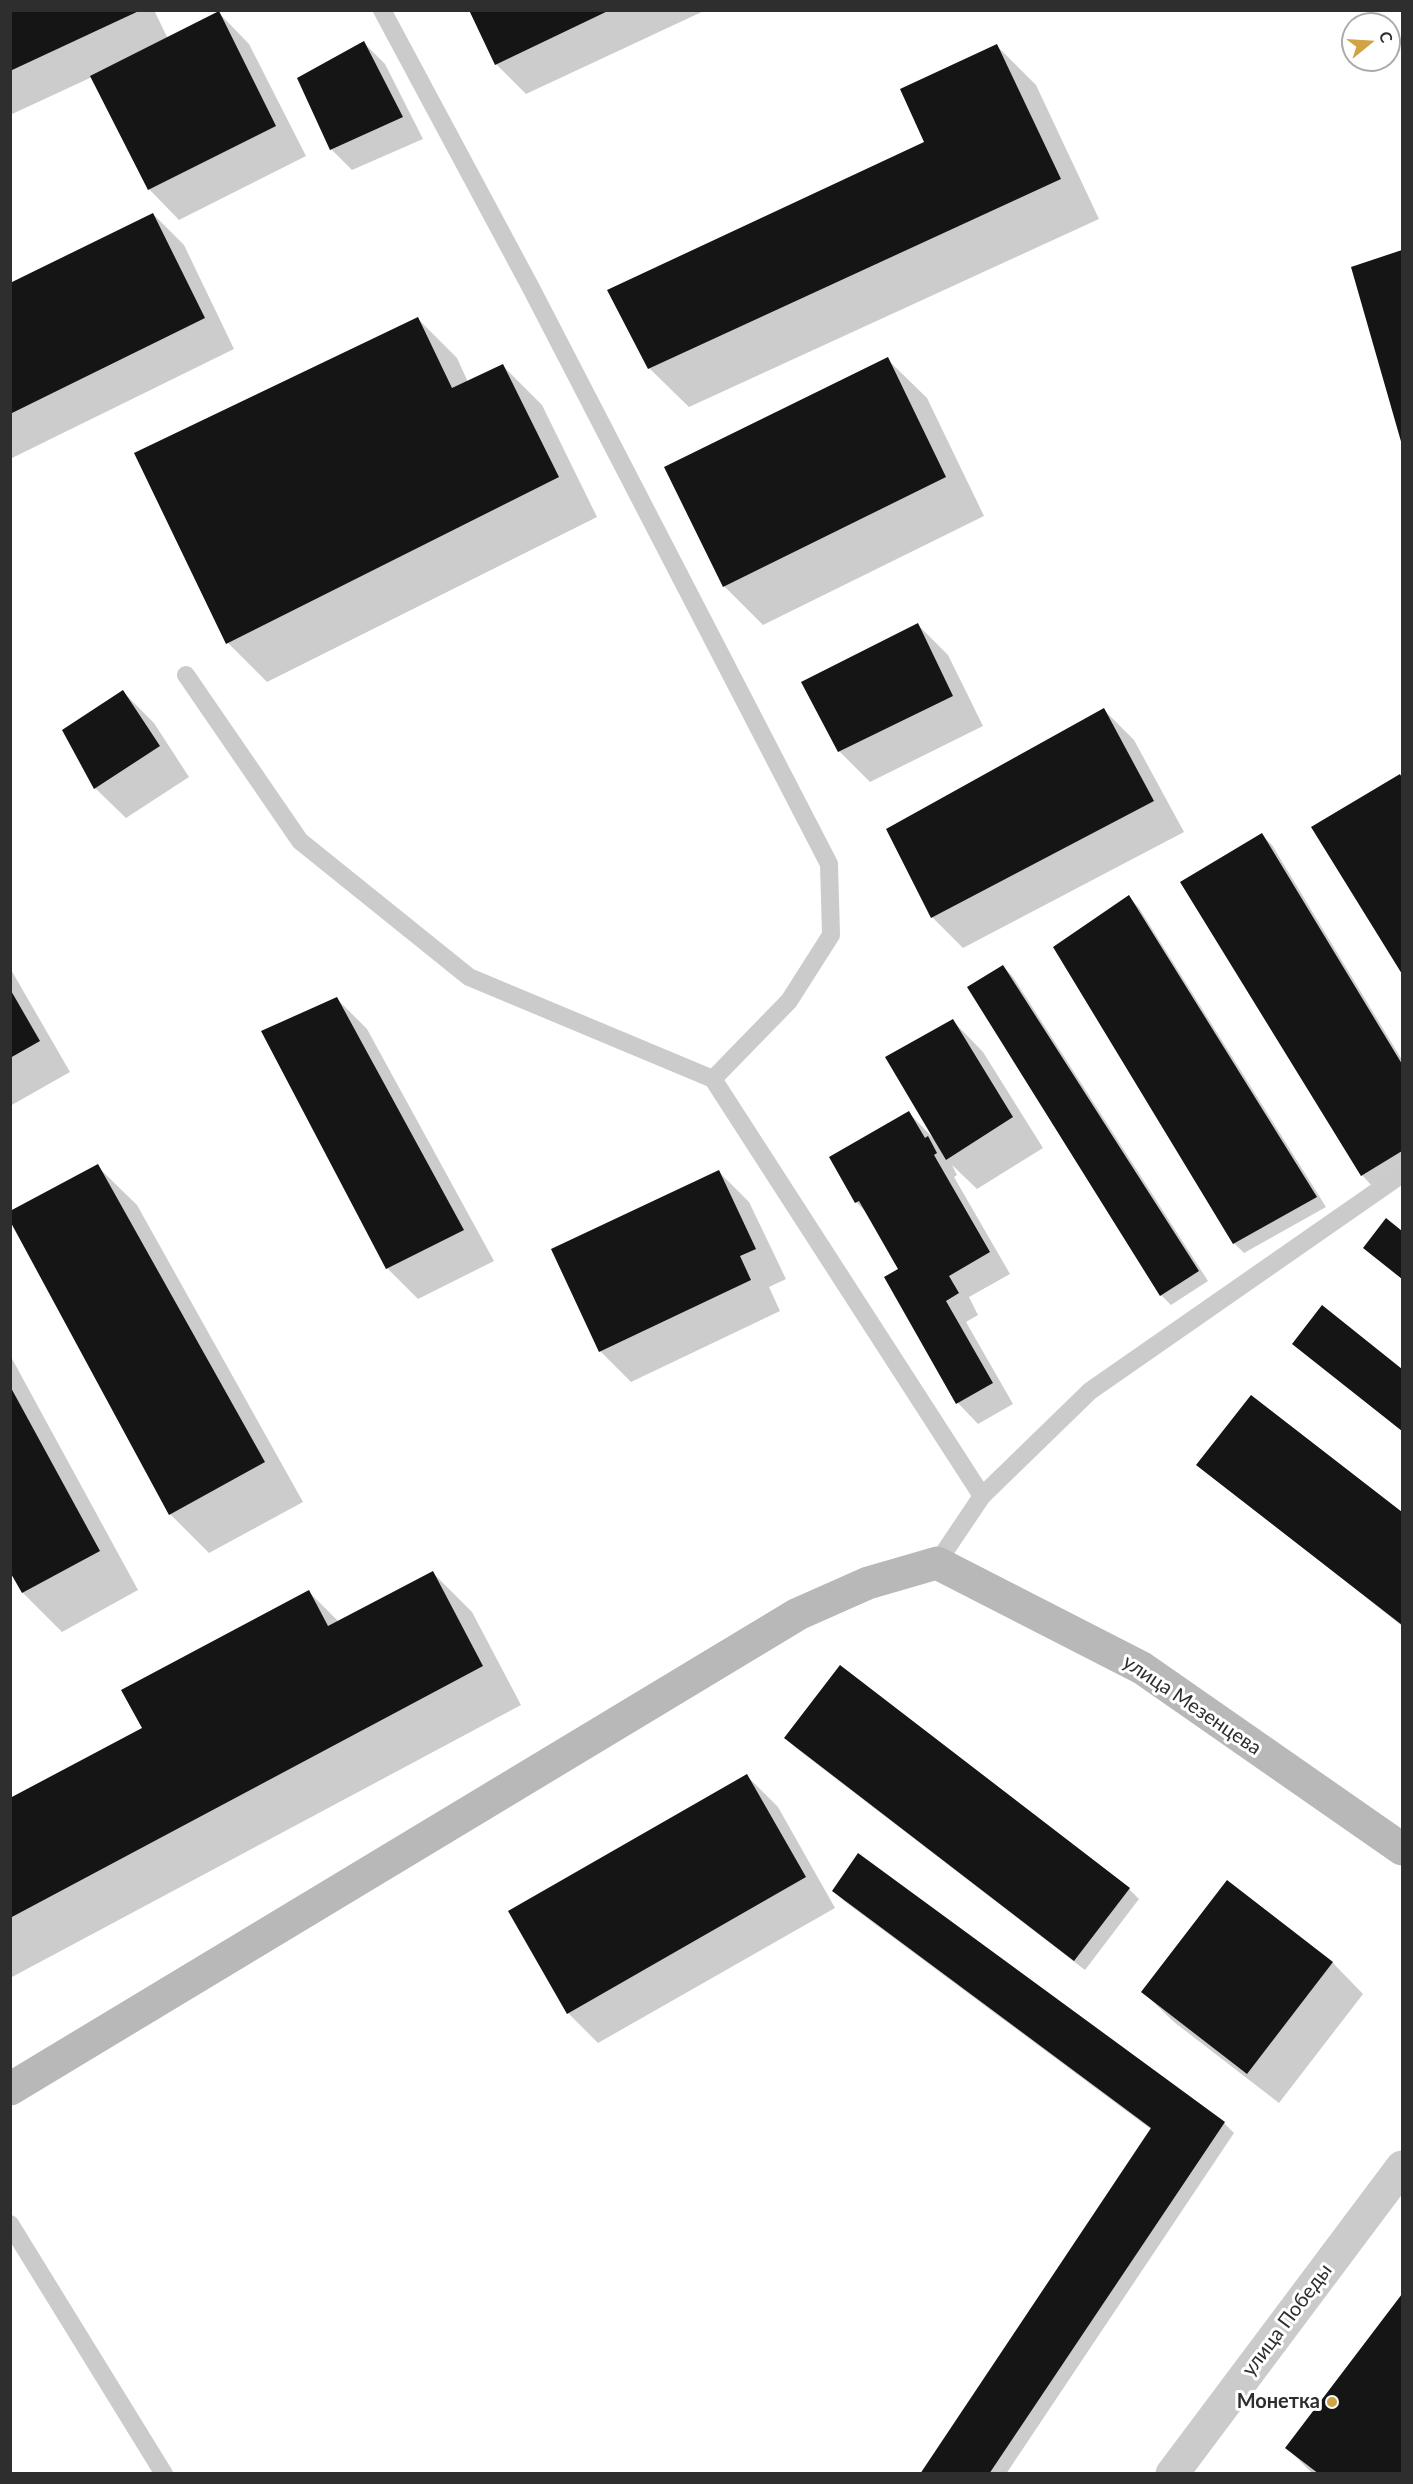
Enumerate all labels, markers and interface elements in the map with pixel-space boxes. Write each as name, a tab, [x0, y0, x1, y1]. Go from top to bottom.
north arrow	[1341, 12, 1401, 72]
text: С	[1376, 29, 1397, 45]
street label: улица Мезенцева	[1118, 1650, 1266, 1760]
street label: улица Победы	[1237, 2259, 1337, 2381]
place label: Монетка	[1237, 2390, 1320, 2414]
marker: Монетка	[1325, 2395, 1339, 2409]

